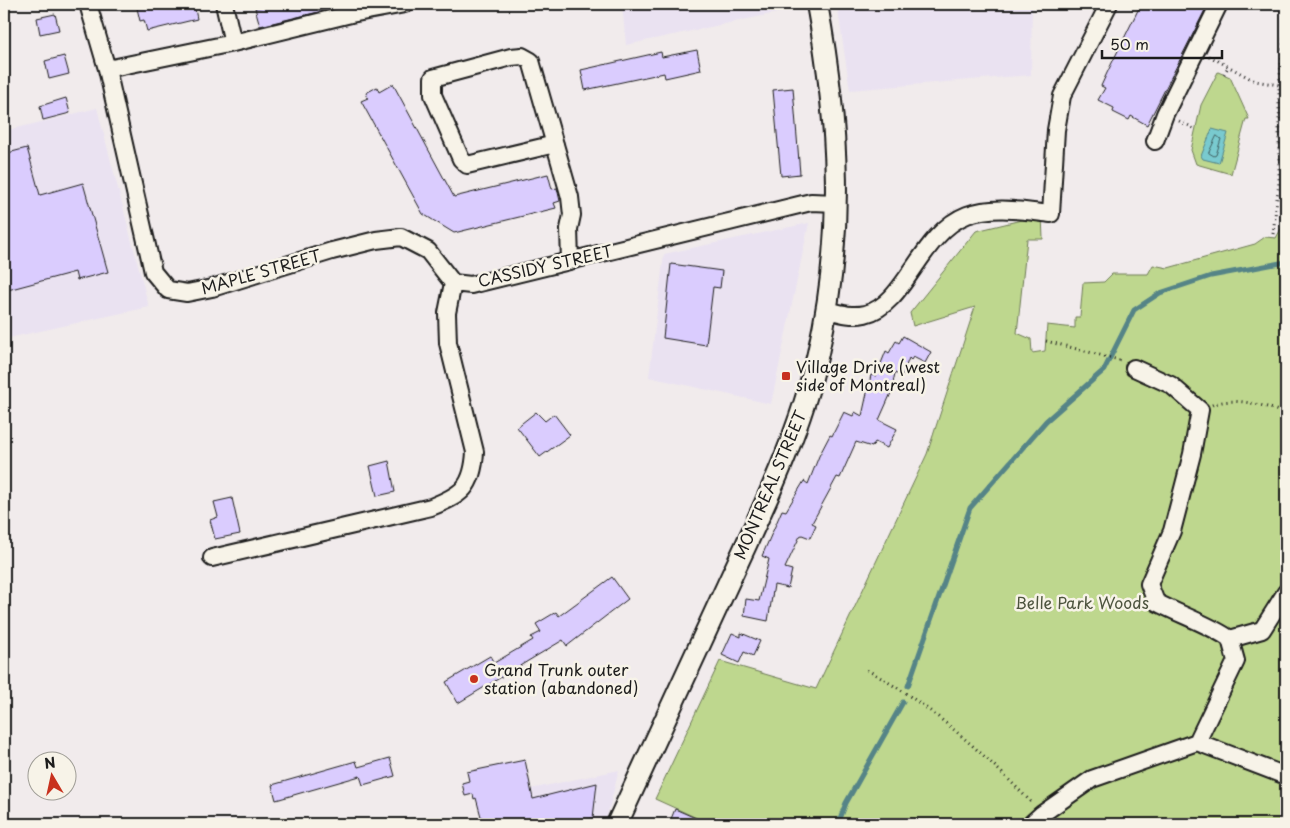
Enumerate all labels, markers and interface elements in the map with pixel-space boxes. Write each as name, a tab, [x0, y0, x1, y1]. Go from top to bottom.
scale bar	[1102, 28, 1222, 60]
text: 50 m	[1110, 32, 1149, 55]
street label: CASSIDY STREET	[475, 238, 615, 292]
street label: MAPLE STREET	[198, 242, 323, 300]
place label: Village Drive (west side of Montreal)	[796, 354, 940, 396]
marker: Village Drive (west side of Montreal)	[780, 370, 792, 382]
street label: MONTREAL STREET	[727, 406, 811, 563]
park label: Belle Park Woods	[1015, 590, 1149, 614]
place label: Grand Trunk outer station (abandoned)	[484, 657, 639, 699]
marker: Grand Trunk outer station (abandoned)	[468, 673, 480, 685]
north arrow	[28, 750, 78, 800]
text: N	[43, 751, 57, 774]

